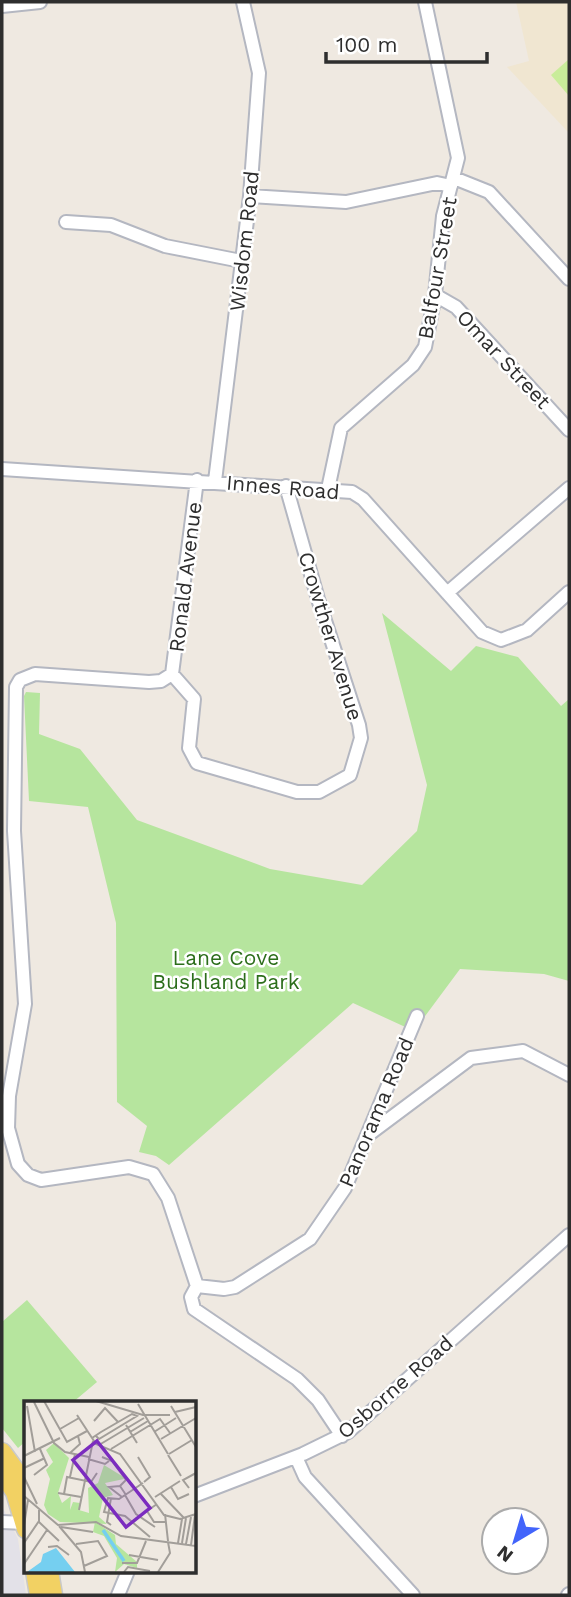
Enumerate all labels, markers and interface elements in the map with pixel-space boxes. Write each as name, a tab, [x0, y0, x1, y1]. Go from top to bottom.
scale bar	[326, 21, 487, 65]
text: 100 m	[336, 32, 398, 57]
street label: Wisdom Road	[224, 170, 264, 312]
street label: Balfour Street	[412, 195, 462, 341]
street label: Omar Street	[452, 304, 556, 414]
street label: Innes Road	[225, 470, 341, 504]
street label: Ronald Avenue	[163, 500, 207, 654]
street label: Crowther Avenue	[293, 549, 369, 723]
park label: Lane Cove Bushland Park	[152, 945, 300, 994]
street label: Panorama Road	[333, 1033, 419, 1191]
street label: Osborne Road	[332, 1330, 458, 1444]
inset map	[24, 1401, 196, 1572]
north arrow	[480, 1506, 550, 1576]
text: N	[492, 1541, 517, 1567]

